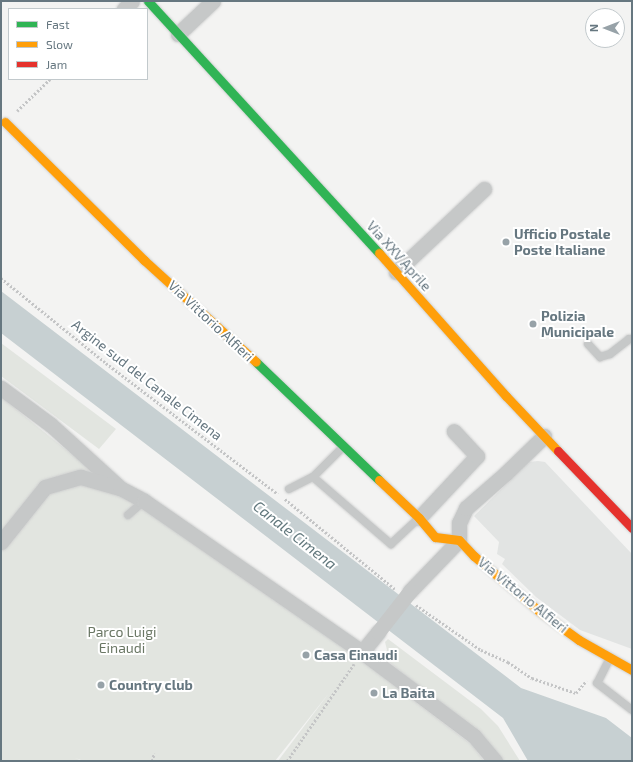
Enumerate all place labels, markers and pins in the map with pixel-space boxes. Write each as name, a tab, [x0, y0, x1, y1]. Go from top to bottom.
place label: Ufficio Postale Poste Italiane	[514, 226, 611, 258]
marker: Ufficio Postale Poste Italiane	[501, 237, 511, 247]
place label: Polizia Municipale	[541, 308, 614, 340]
marker: Polizia Municipale	[528, 319, 538, 329]
place label: Casa Einaudi	[314, 647, 398, 663]
marker: Casa Einaudi	[301, 650, 311, 660]
place label: Country club	[109, 677, 193, 693]
marker: Country club	[96, 680, 106, 690]
place label: La Baita	[382, 685, 435, 701]
marker: La Baita	[369, 688, 379, 698]

